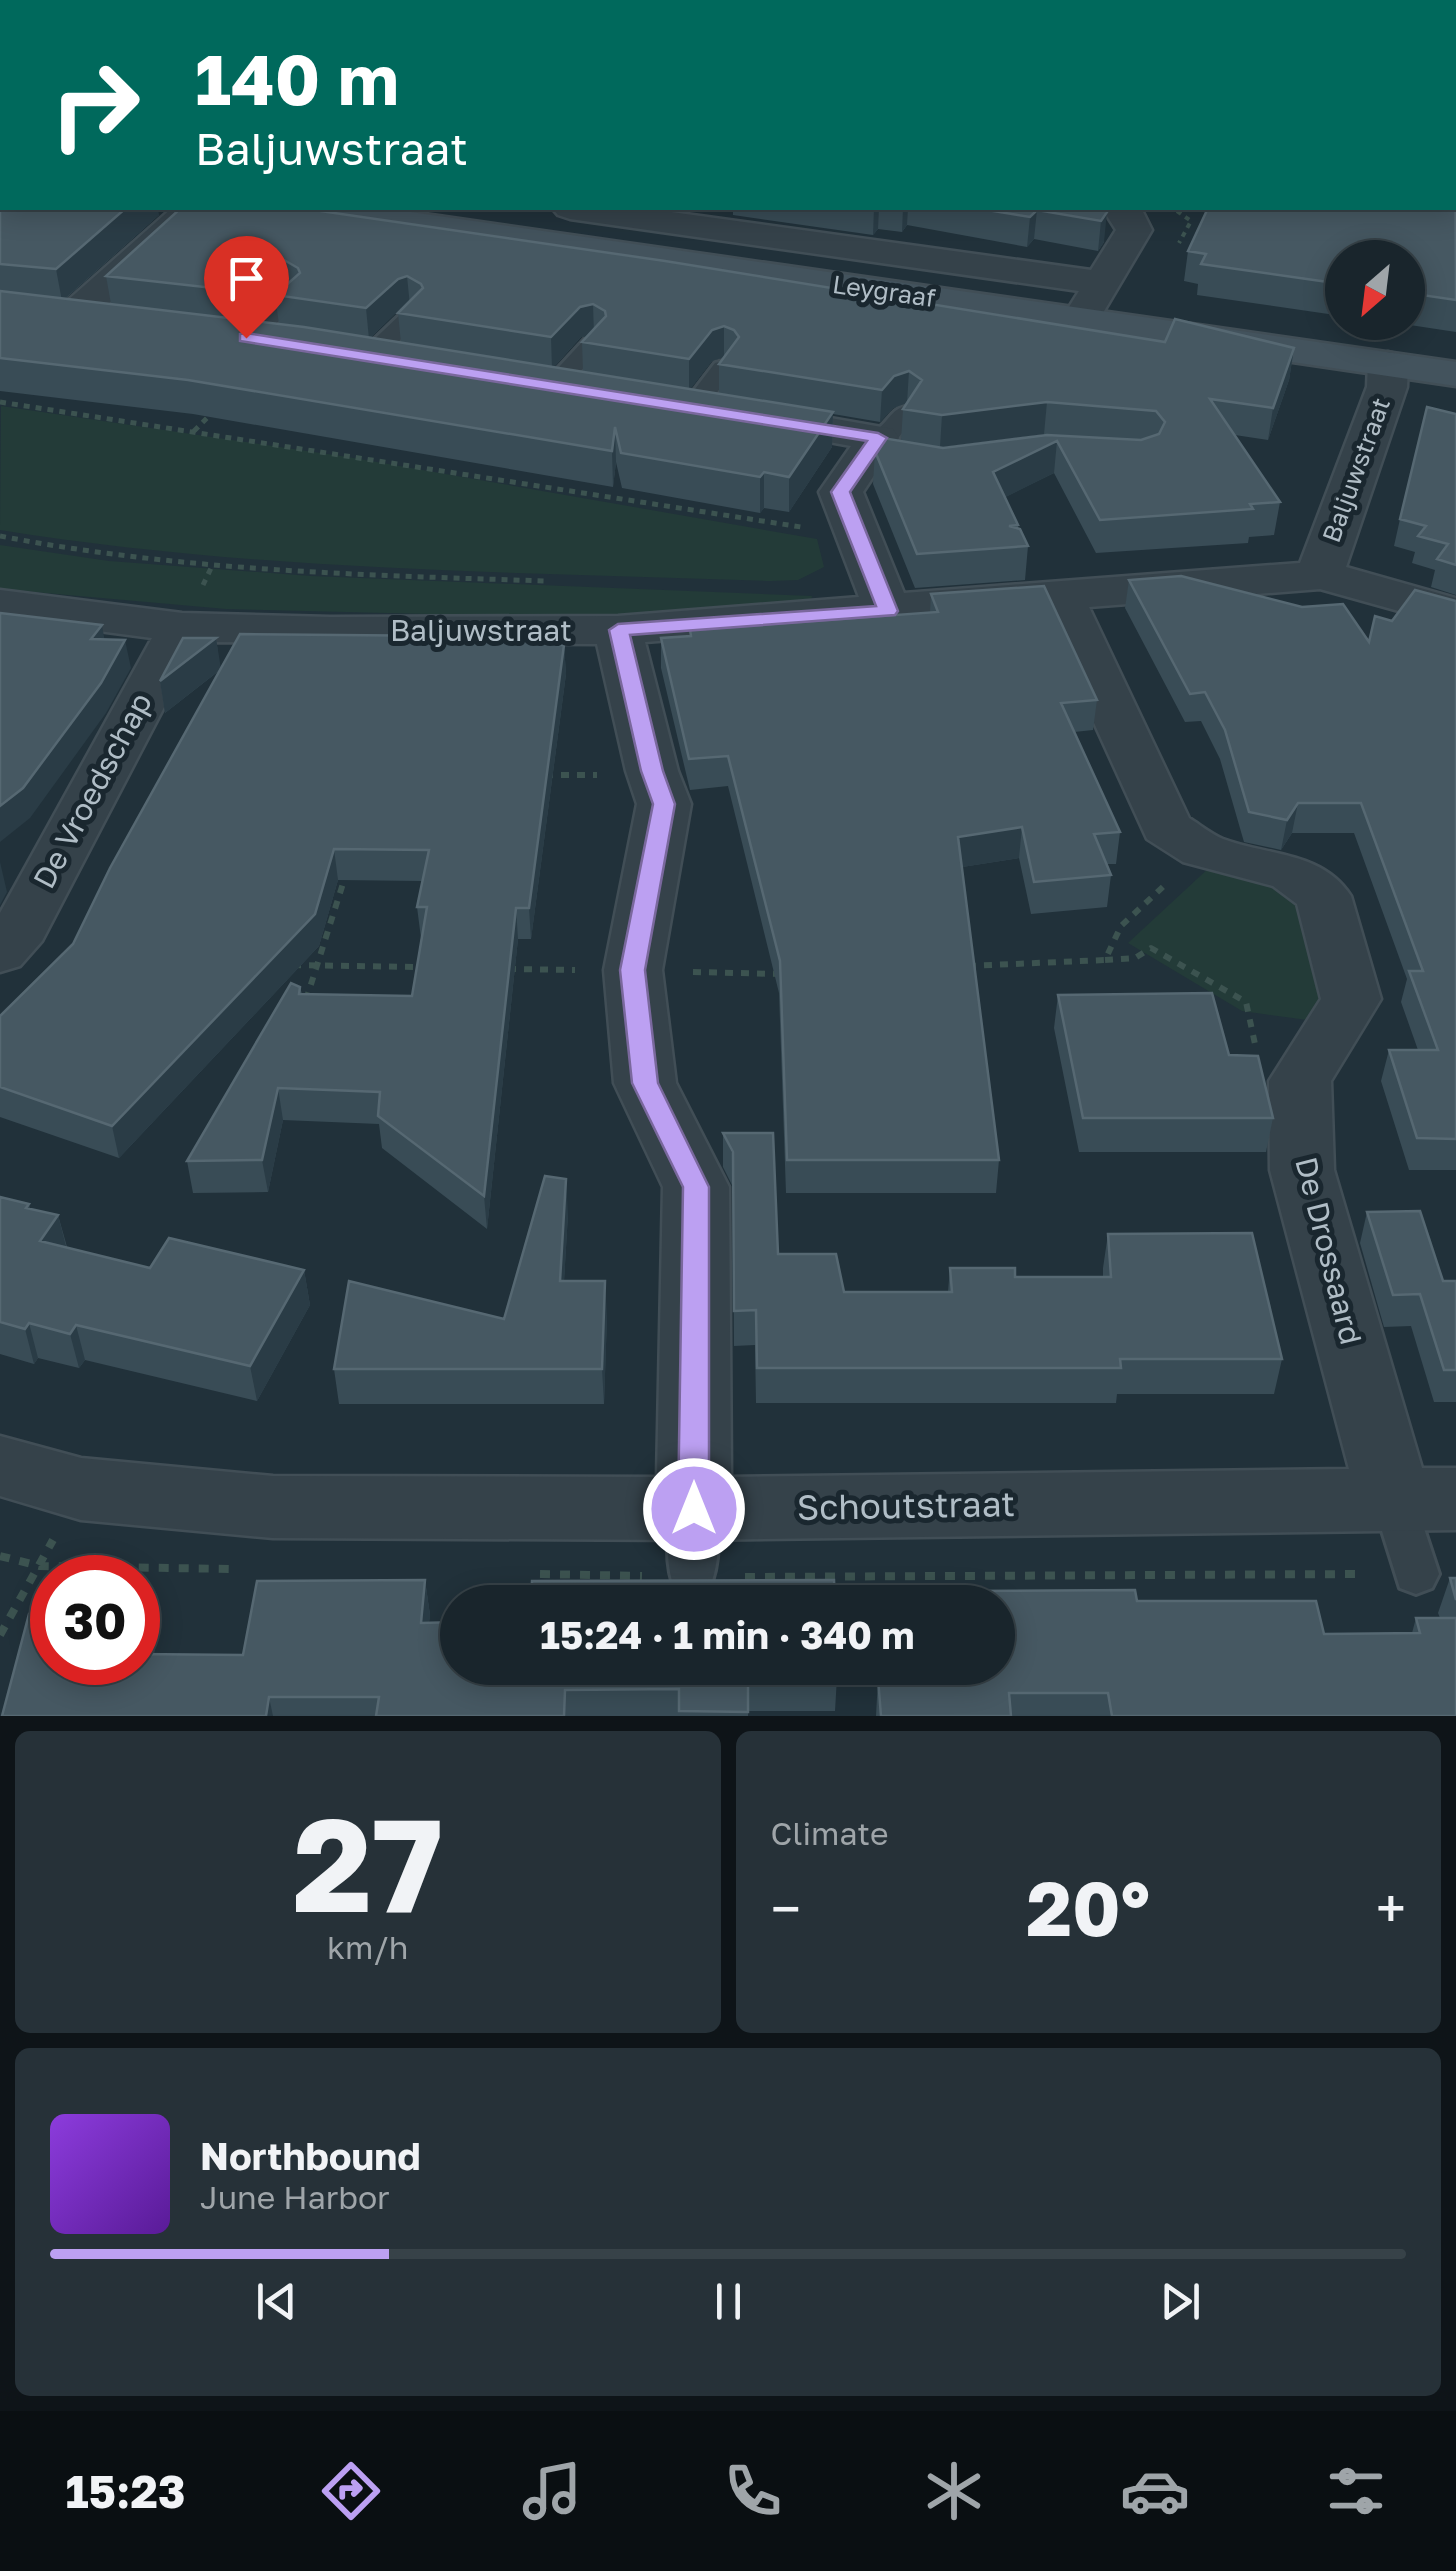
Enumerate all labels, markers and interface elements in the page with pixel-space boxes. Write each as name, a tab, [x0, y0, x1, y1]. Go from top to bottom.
text: 140 m	[195, 36, 399, 120]
icon: right	[30, 40, 160, 170]
text: Baljuwstraat	[195, 121, 468, 175]
pin	[204, 236, 289, 339]
north arrow	[1325, 240, 1425, 340]
map controls	[1325, 240, 1425, 340]
icon: arrive	[219, 251, 274, 306]
street label: Leygraaf	[831, 268, 938, 313]
street label: Baljuwstraat	[1315, 393, 1396, 546]
street label: Baljuwstraat	[390, 612, 572, 648]
street label: De Vroedschap	[25, 687, 159, 894]
street label: De Drossaard	[1288, 1153, 1370, 1348]
position arrow	[642, 1457, 746, 1561]
street label: Schoutstraat	[797, 1482, 1015, 1528]
speed limit sign: 30	[30, 1555, 160, 1685]
text: 15:24 · 1 min · 340 m	[540, 1612, 915, 1657]
text: 27	[293, 1785, 443, 1941]
text: Climate	[771, 1814, 889, 1852]
text: 20°	[1026, 1862, 1150, 1953]
text: −	[771, 1875, 801, 1941]
text: +	[1376, 1875, 1406, 1941]
text: km/h	[327, 1928, 408, 1966]
text: Northbound	[200, 2133, 421, 2178]
text: June Harbor	[200, 2178, 390, 2216]
icon: previous	[249, 2274, 304, 2329]
icon: pause	[701, 2274, 756, 2329]
icon: next	[1153, 2274, 1208, 2329]
icon: directions	[316, 2456, 386, 2526]
icon: music	[517, 2456, 587, 2526]
icon: phone	[718, 2456, 788, 2526]
icon: climate	[919, 2456, 989, 2526]
icon: car	[1120, 2456, 1190, 2526]
icon: filters	[1321, 2456, 1391, 2526]
text: 15:23	[65, 2464, 185, 2518]

